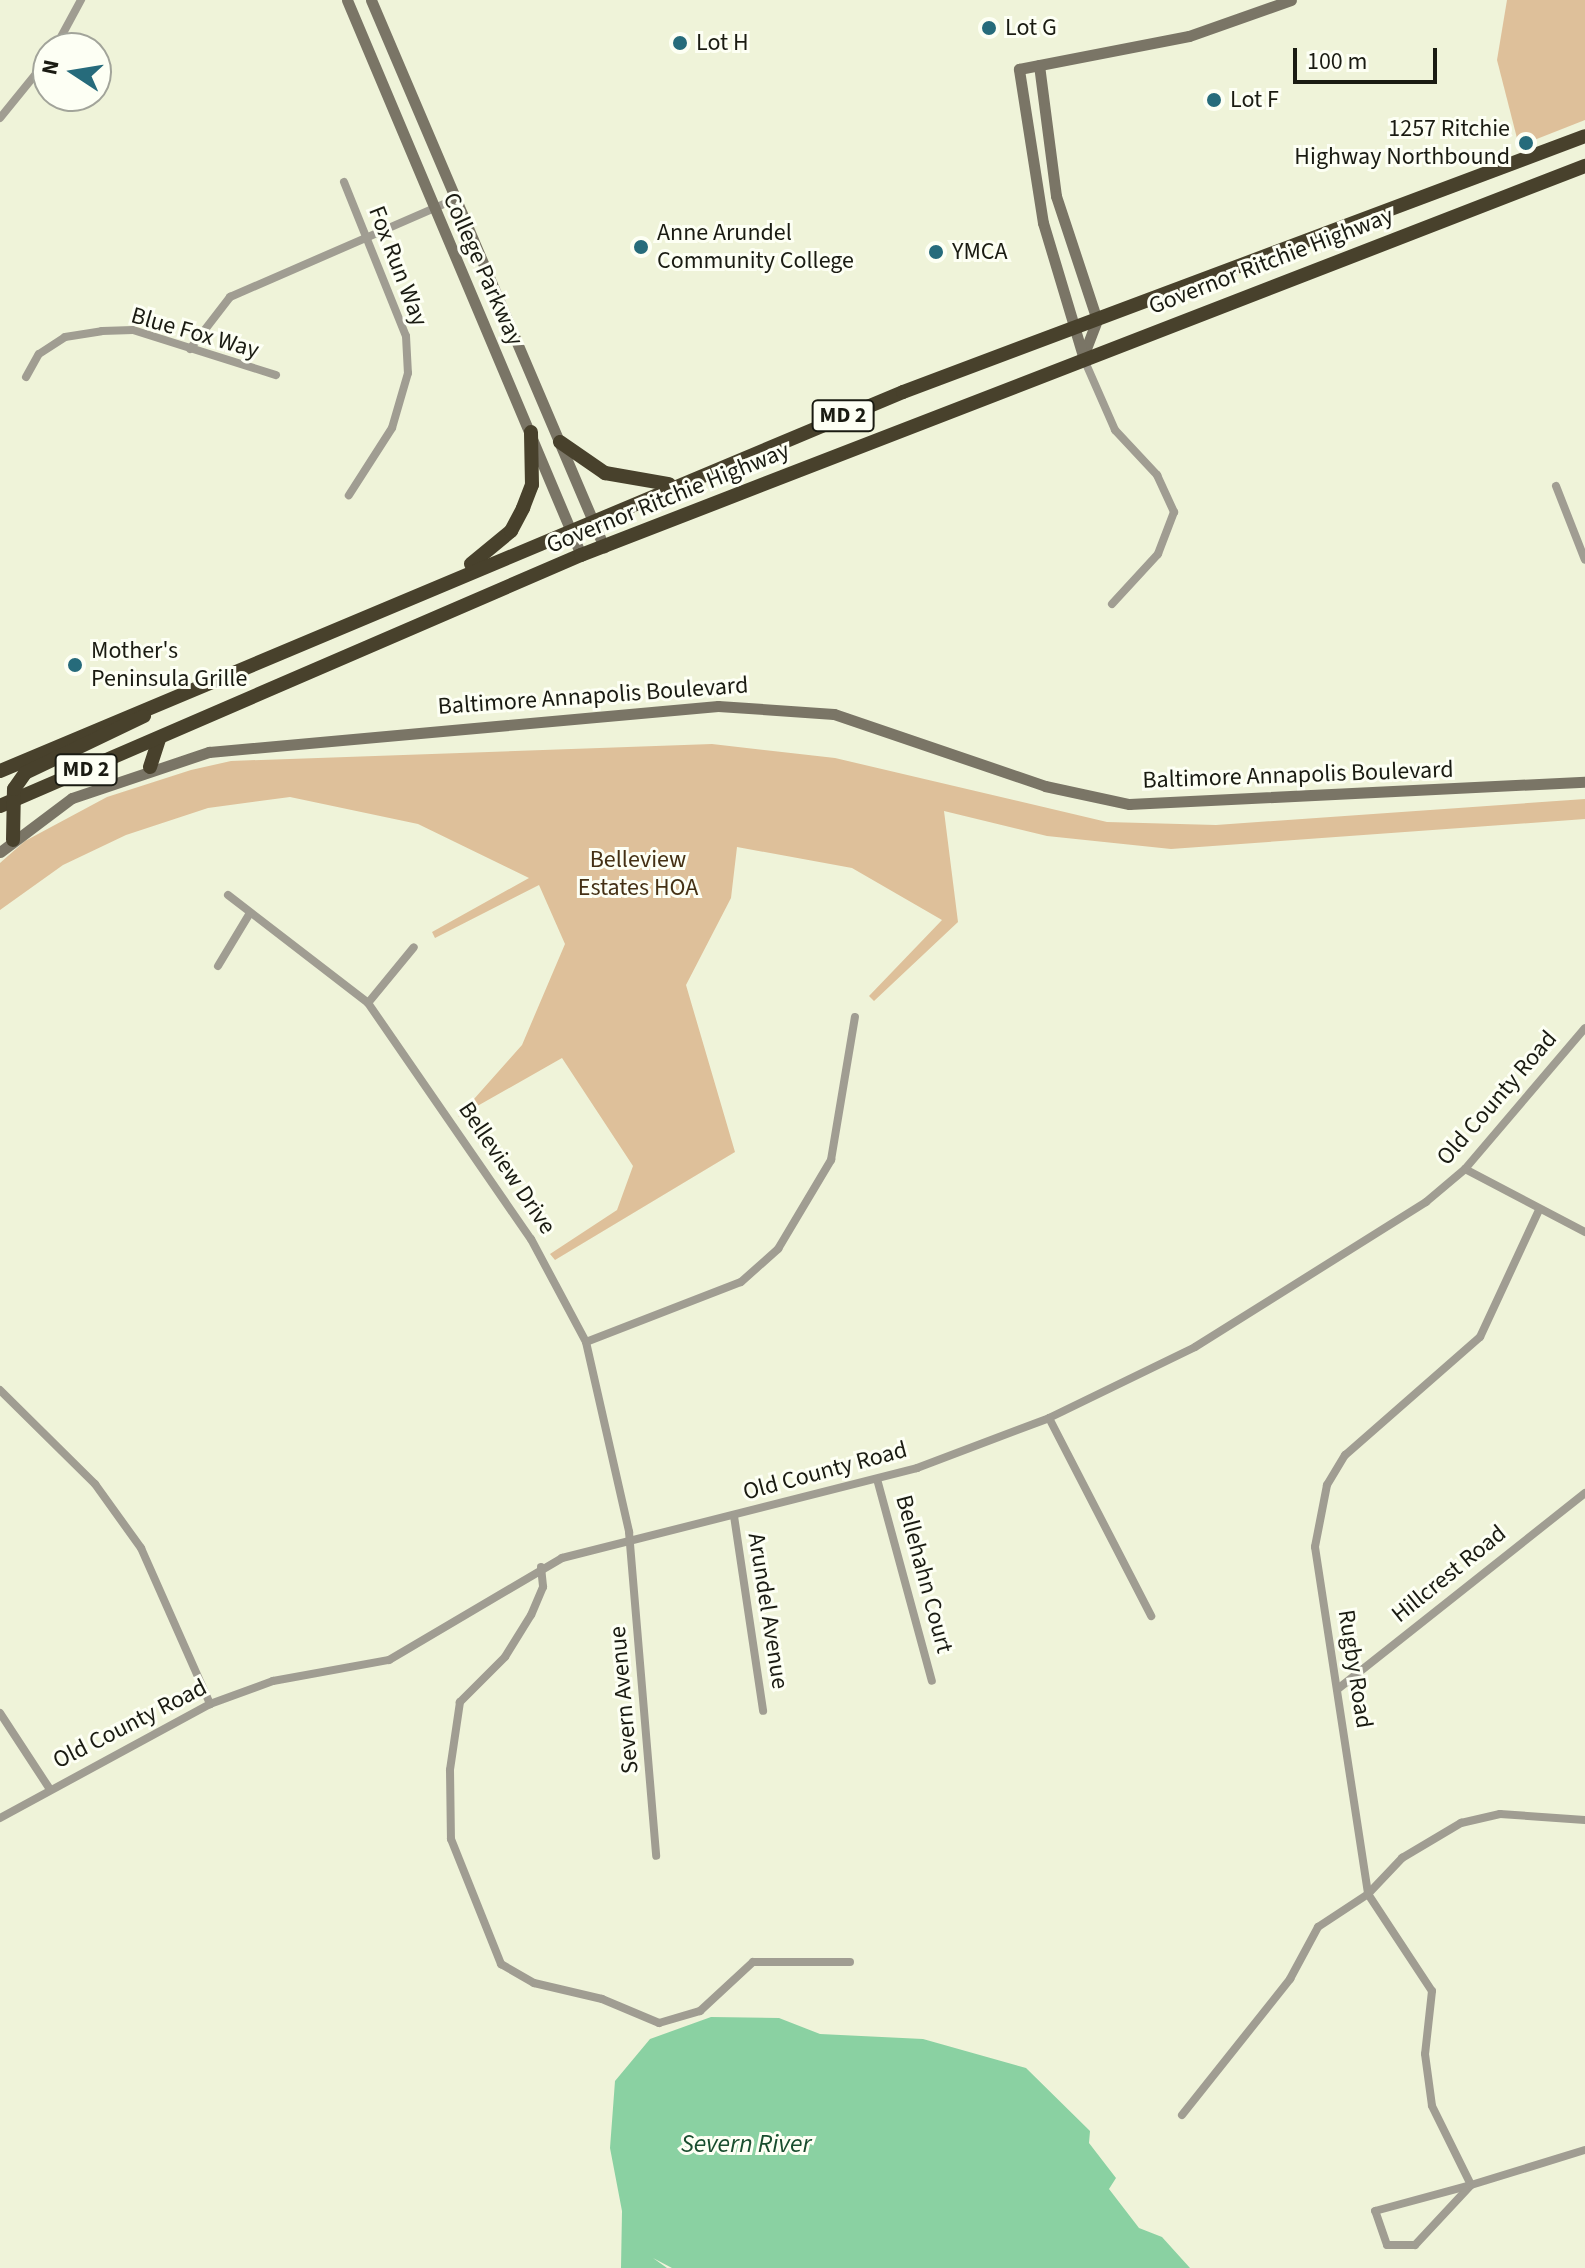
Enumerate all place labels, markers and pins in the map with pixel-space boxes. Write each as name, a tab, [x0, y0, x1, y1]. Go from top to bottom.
place label: Lot G	[1005, 14, 1057, 42]
marker: Lot G	[980, 19, 998, 37]
place label: Lot H	[696, 29, 749, 57]
marker: Lot H	[671, 34, 689, 52]
place label: Lot F	[1230, 86, 1279, 114]
marker: Lot F	[1205, 91, 1223, 109]
place label: 1257 Ritchie Highway Northbound	[1294, 115, 1510, 171]
marker: 1257 Ritchie Highway Northbound	[1517, 134, 1535, 152]
place label: Anne Arundel Community College	[657, 219, 854, 275]
marker: Anne Arundel Community College	[632, 238, 650, 256]
place label: YMCA	[952, 238, 1008, 266]
marker: YMCA	[927, 243, 945, 261]
place label: Mother's Peninsula Grille	[91, 637, 247, 693]
marker: Mother's Peninsula Grille	[66, 656, 84, 674]

